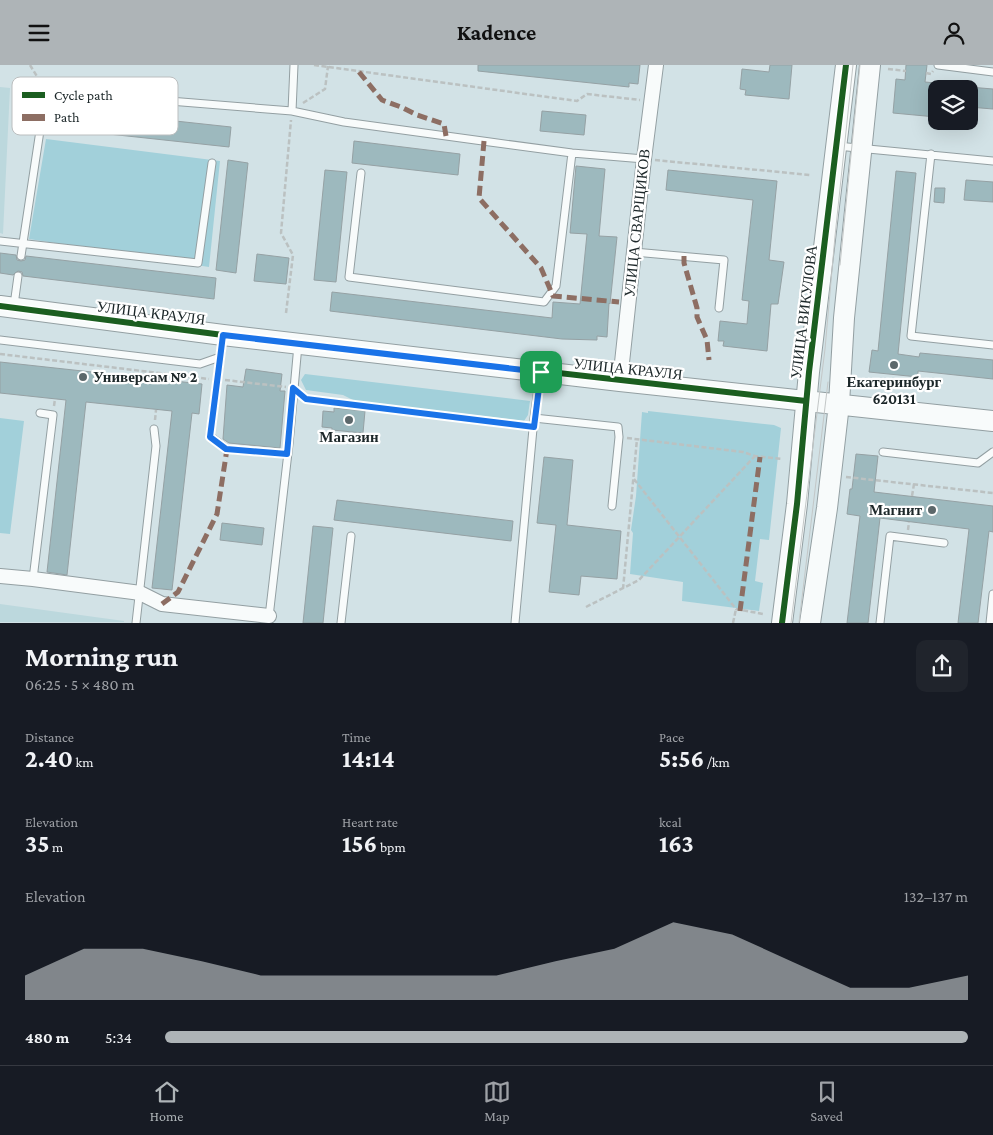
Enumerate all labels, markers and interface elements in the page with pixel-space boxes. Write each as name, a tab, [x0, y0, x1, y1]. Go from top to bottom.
icon: menu	[25, 19, 53, 47]
icon: person	[940, 19, 968, 47]
text: Kadence	[457, 20, 536, 45]
legend	[12, 77, 178, 135]
map controls	[928, 80, 978, 130]
button: layers	[928, 80, 978, 130]
text: Cycle path	[54, 87, 113, 103]
text: Path	[54, 109, 80, 125]
street label: УЛИЦА СВАРЩИКОВ	[621, 148, 653, 298]
street label: УЛИЦА ВИКУЛОВА	[788, 244, 820, 380]
street label: УЛИЦА КРАУЛЯ	[96, 298, 206, 328]
pin	[520, 351, 562, 393]
street label: УЛИЦА КРАУЛЯ	[573, 355, 683, 383]
icon: arrive	[527, 358, 555, 386]
marker: Екатеринбург 620131	[888, 359, 900, 371]
place label: Универсам № 2	[93, 369, 198, 385]
marker: Универсам № 2	[77, 371, 89, 383]
place label: Екатеринбург 620131	[847, 374, 942, 407]
marker: Магазин	[343, 414, 355, 426]
place label: Магазин	[319, 429, 379, 445]
place label: Магнит	[869, 502, 923, 518]
marker: Магнит	[926, 504, 938, 516]
button: share	[916, 640, 968, 692]
text: Morning run	[25, 641, 178, 672]
text: 06:25 · 5 × 480 m	[25, 676, 135, 693]
text: Distance	[25, 729, 74, 745]
text: Time	[342, 729, 371, 745]
text: Pace	[659, 729, 684, 745]
text: 2.40	[25, 745, 73, 772]
text: 14:14	[342, 745, 395, 772]
text: 5:56	[659, 745, 704, 772]
text: km	[73, 754, 94, 770]
text: /km	[704, 754, 730, 770]
text: Elevation	[25, 814, 78, 830]
text: Heart rate	[342, 814, 398, 830]
text: kcal	[659, 814, 682, 830]
text: 35	[25, 830, 49, 857]
text: 156	[342, 830, 377, 857]
text: 163	[659, 830, 694, 857]
text: m	[49, 839, 63, 855]
text: bpm	[377, 839, 406, 855]
text: Elevation	[25, 888, 86, 905]
text: 132–137 m	[904, 888, 968, 905]
text: 480 m	[25, 1029, 69, 1046]
text: 5:34	[105, 1029, 132, 1046]
tab: Home	[150, 1078, 183, 1124]
tab: Map	[483, 1078, 511, 1124]
tab: Saved	[810, 1078, 843, 1124]

